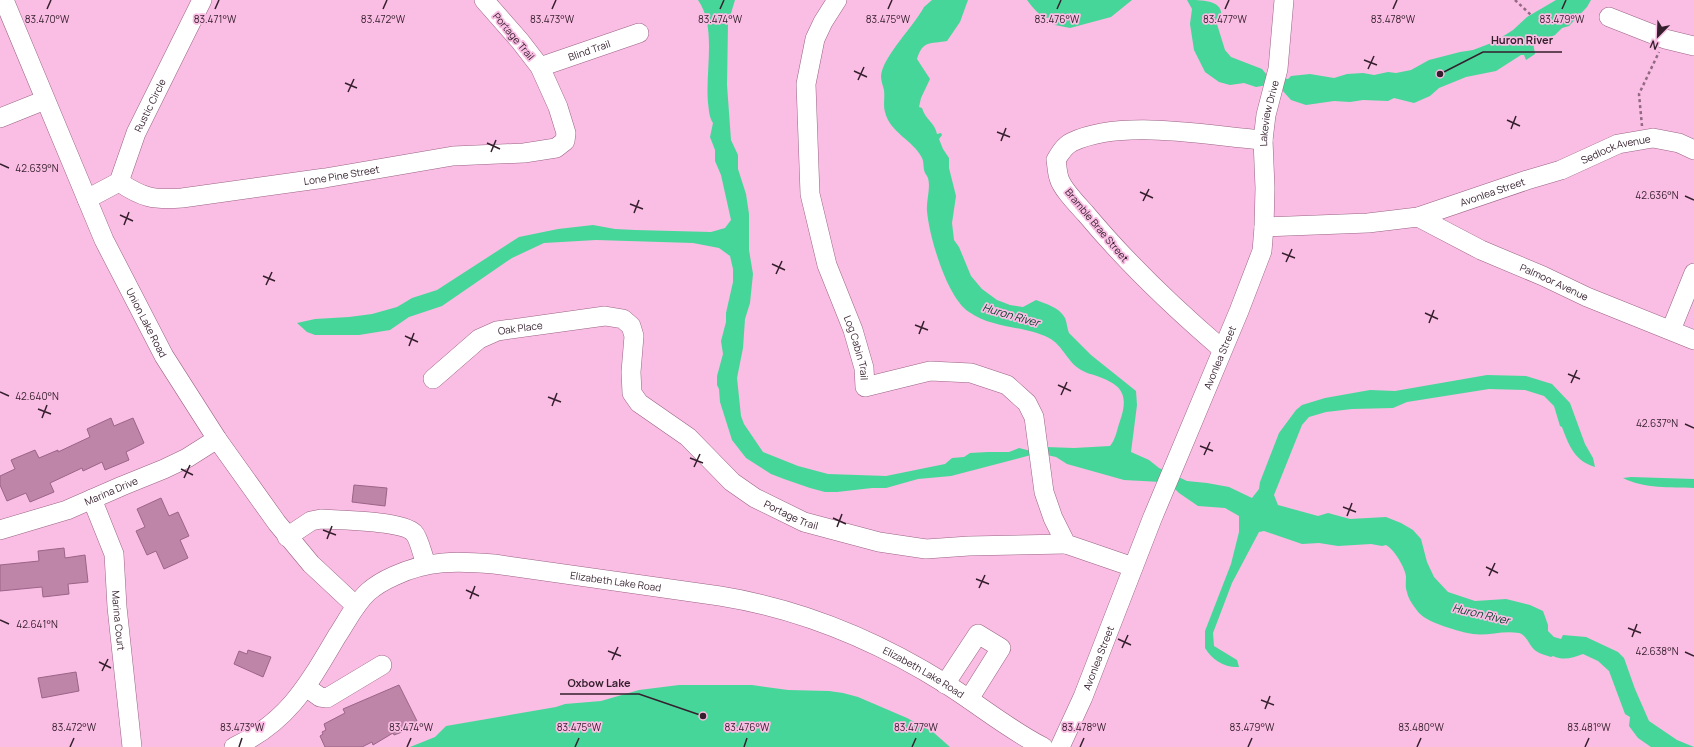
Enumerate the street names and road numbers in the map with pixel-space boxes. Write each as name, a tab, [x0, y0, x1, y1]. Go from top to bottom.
street label: Portage Trail	[490, 9, 538, 63]
street label: Blind Trail	[566, 36, 612, 64]
street label: Rustic Circle	[131, 76, 169, 134]
street label: Lakeview Drive	[1256, 79, 1282, 147]
street label: Sedlock Avenue	[1579, 132, 1652, 167]
street label: Lone Pine Street	[303, 162, 380, 188]
street label: Avonlea Street	[1458, 174, 1527, 209]
street label: Bramble Brae Street	[1062, 185, 1132, 265]
street label: Palmoor Avenue	[1518, 260, 1591, 304]
street label: Union Lake Road	[123, 285, 171, 360]
street label: Log Cabin Trail	[841, 313, 872, 380]
street label: Oak Place	[497, 318, 544, 338]
street label: Avonlea Street	[1200, 324, 1239, 391]
street label: Marina Drive	[82, 473, 140, 509]
street label: Portage Trail	[762, 497, 820, 532]
street label: Elizabeth Lake Road	[569, 568, 662, 595]
street label: Marina Court	[109, 590, 129, 651]
street label: Avonlea Street	[1079, 624, 1117, 692]
street label: Elizabeth Lake Road	[881, 643, 967, 701]

